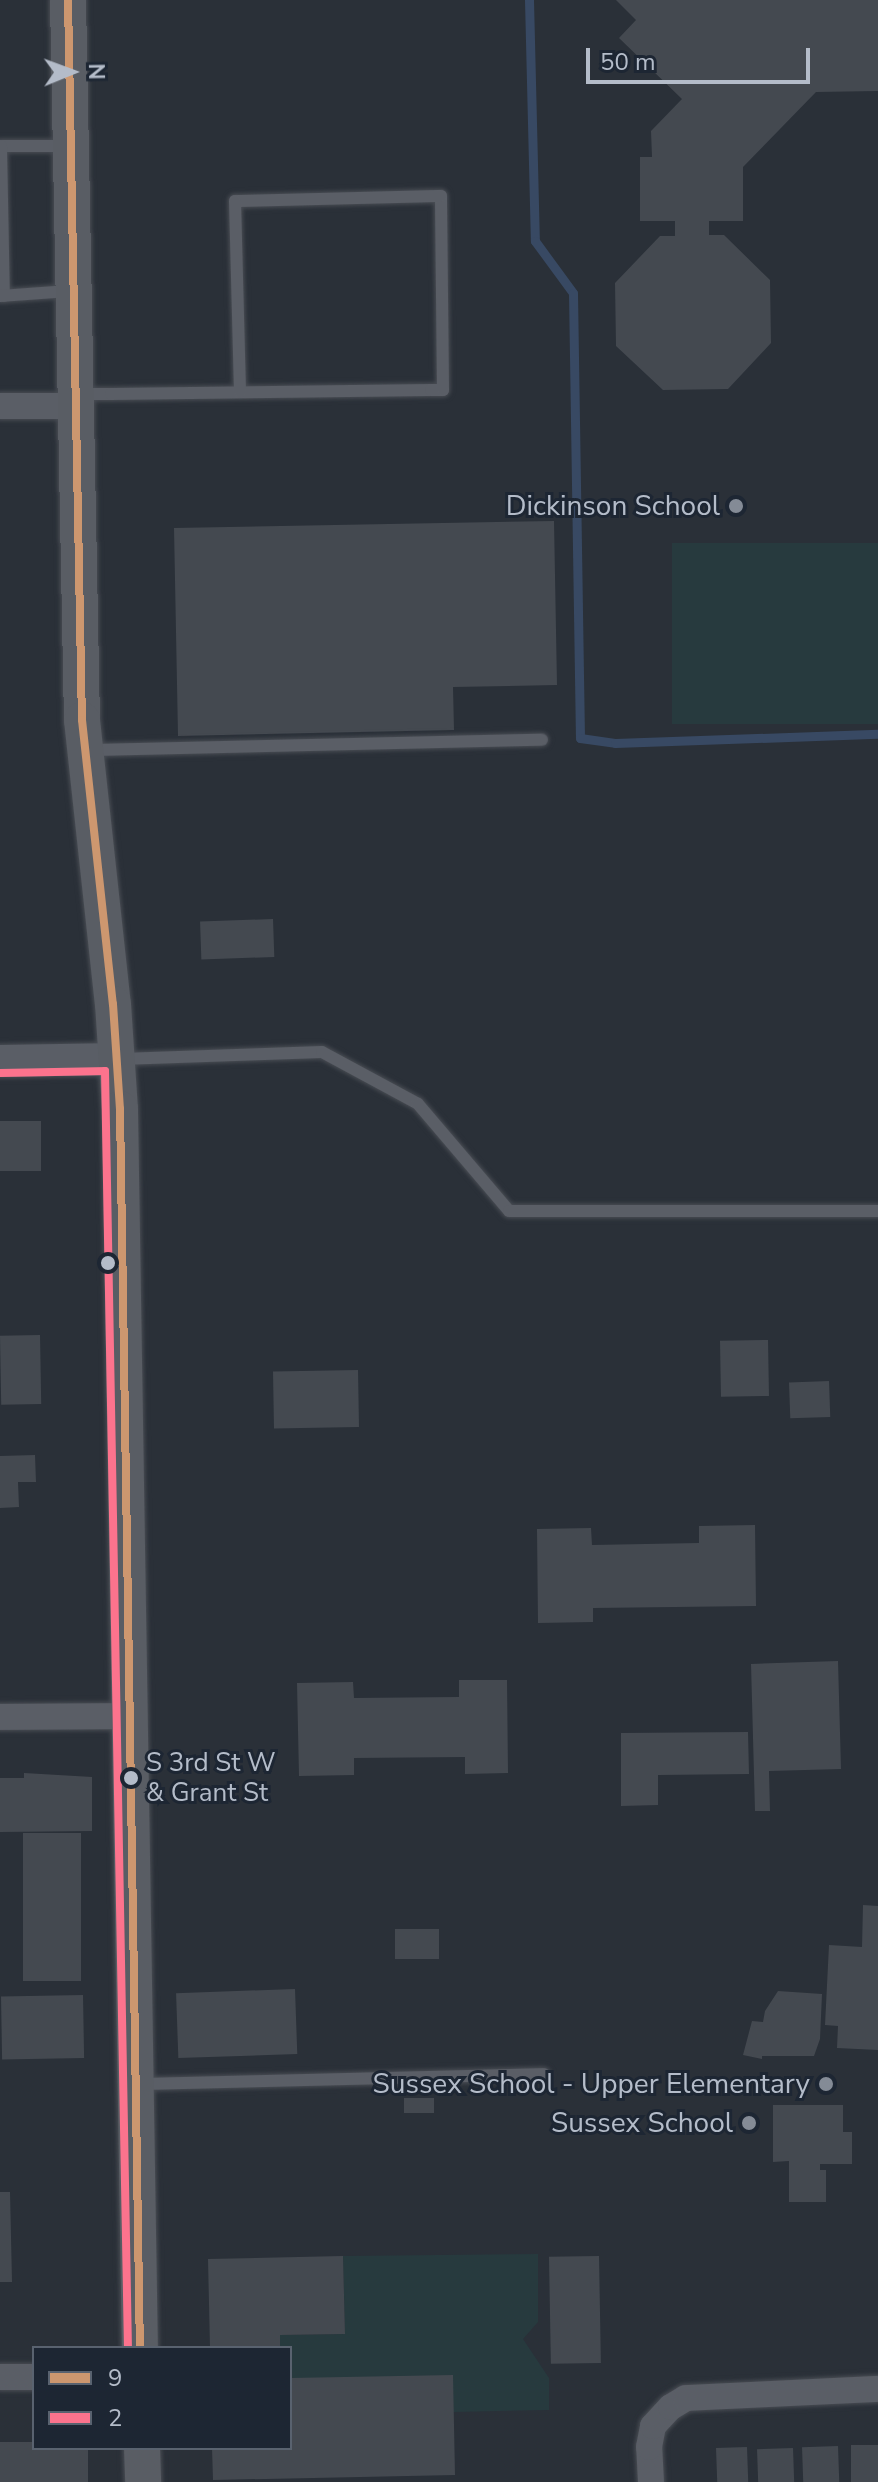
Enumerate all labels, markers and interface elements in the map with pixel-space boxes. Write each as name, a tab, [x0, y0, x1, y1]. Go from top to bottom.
north arrow	[32, 32, 112, 112]
scale bar	[590, 32, 814, 82]
text: 50 m	[600, 46, 656, 78]
text: N	[81, 63, 111, 80]
place label: Dickinson School	[506, 489, 720, 523]
marker: Dickinson School	[727, 497, 745, 515]
unlabelled marker	[100, 1255, 116, 1271]
place label: S 3rd St W & Grant St	[146, 1747, 276, 1808]
marker: S 3rd St W & Grant St	[123, 1770, 139, 1786]
place label: Sussex School - Upper Elementary	[373, 2067, 810, 2101]
marker: Sussex School - Upper Elementary	[817, 2075, 835, 2093]
place label: Sussex School	[551, 2106, 733, 2140]
marker: Sussex School	[740, 2114, 758, 2132]
legend	[32, 2346, 292, 2450]
text: 9	[108, 2362, 122, 2394]
text: 2	[108, 2402, 122, 2434]

